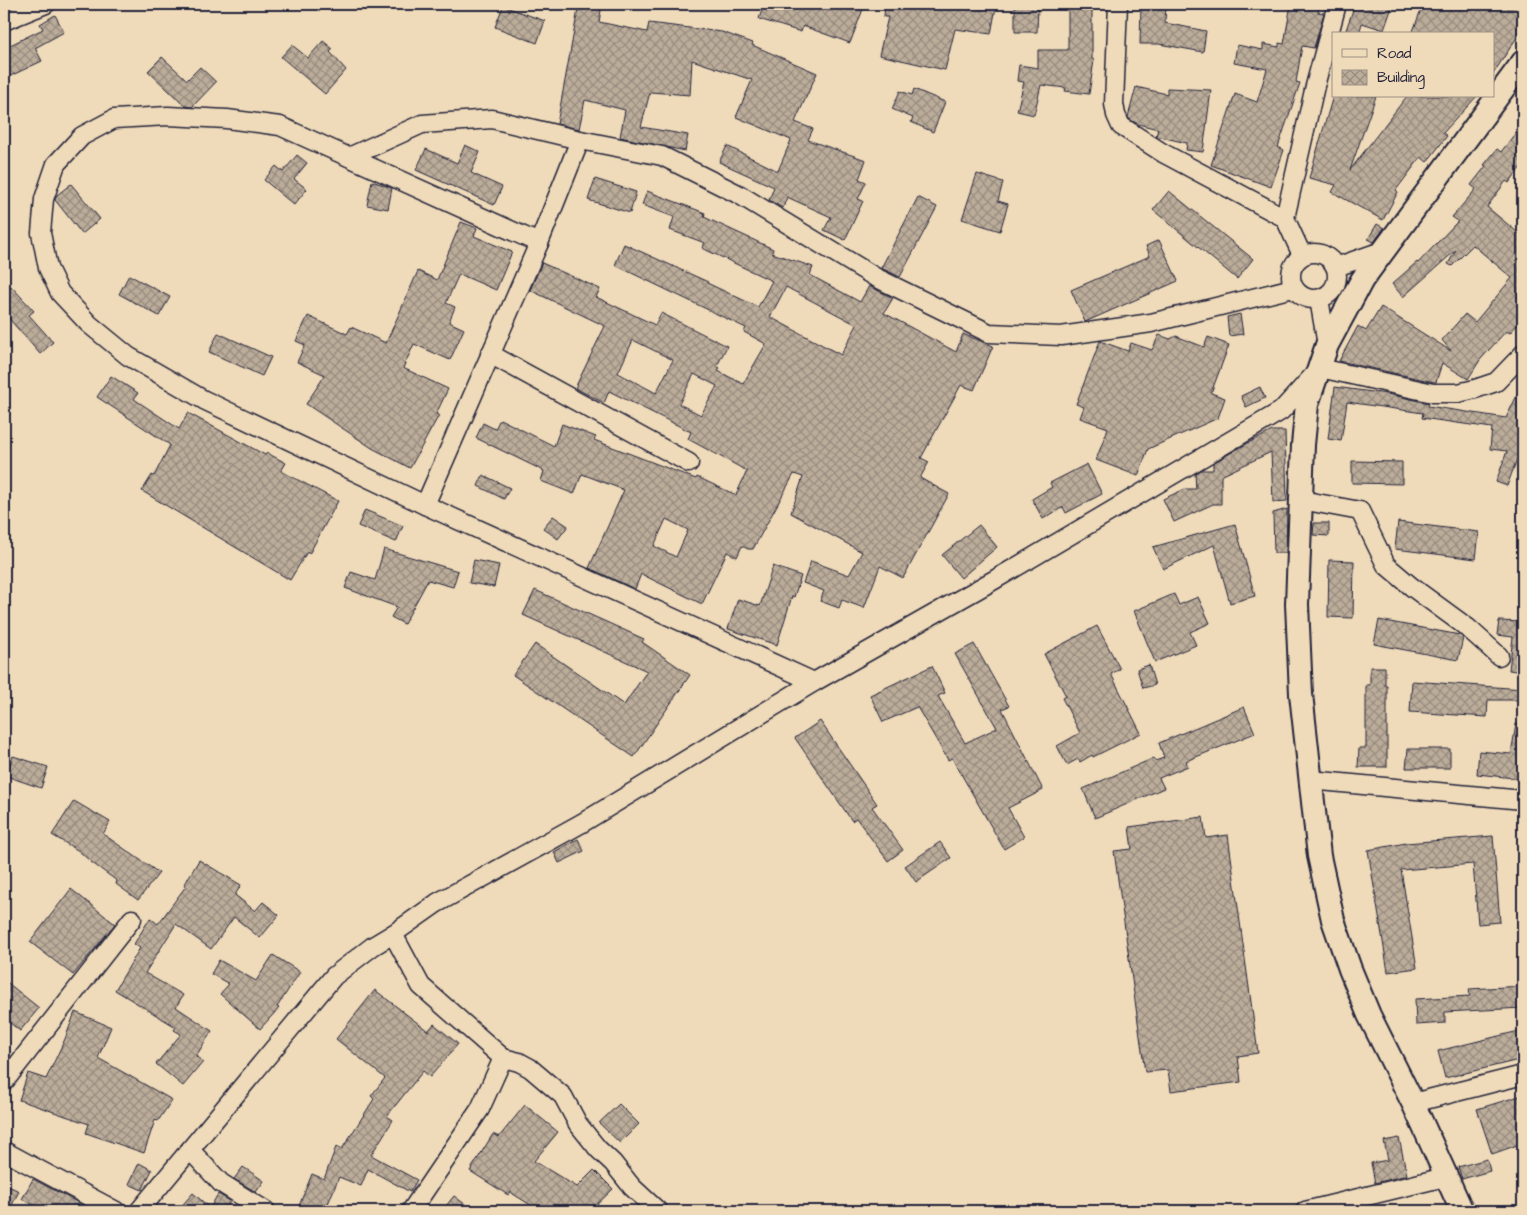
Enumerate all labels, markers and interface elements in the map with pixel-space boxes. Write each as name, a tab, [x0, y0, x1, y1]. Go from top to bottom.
legend	[1332, 32, 1494, 98]
text: Road	[1377, 43, 1412, 64]
text: Building	[1377, 67, 1425, 89]

